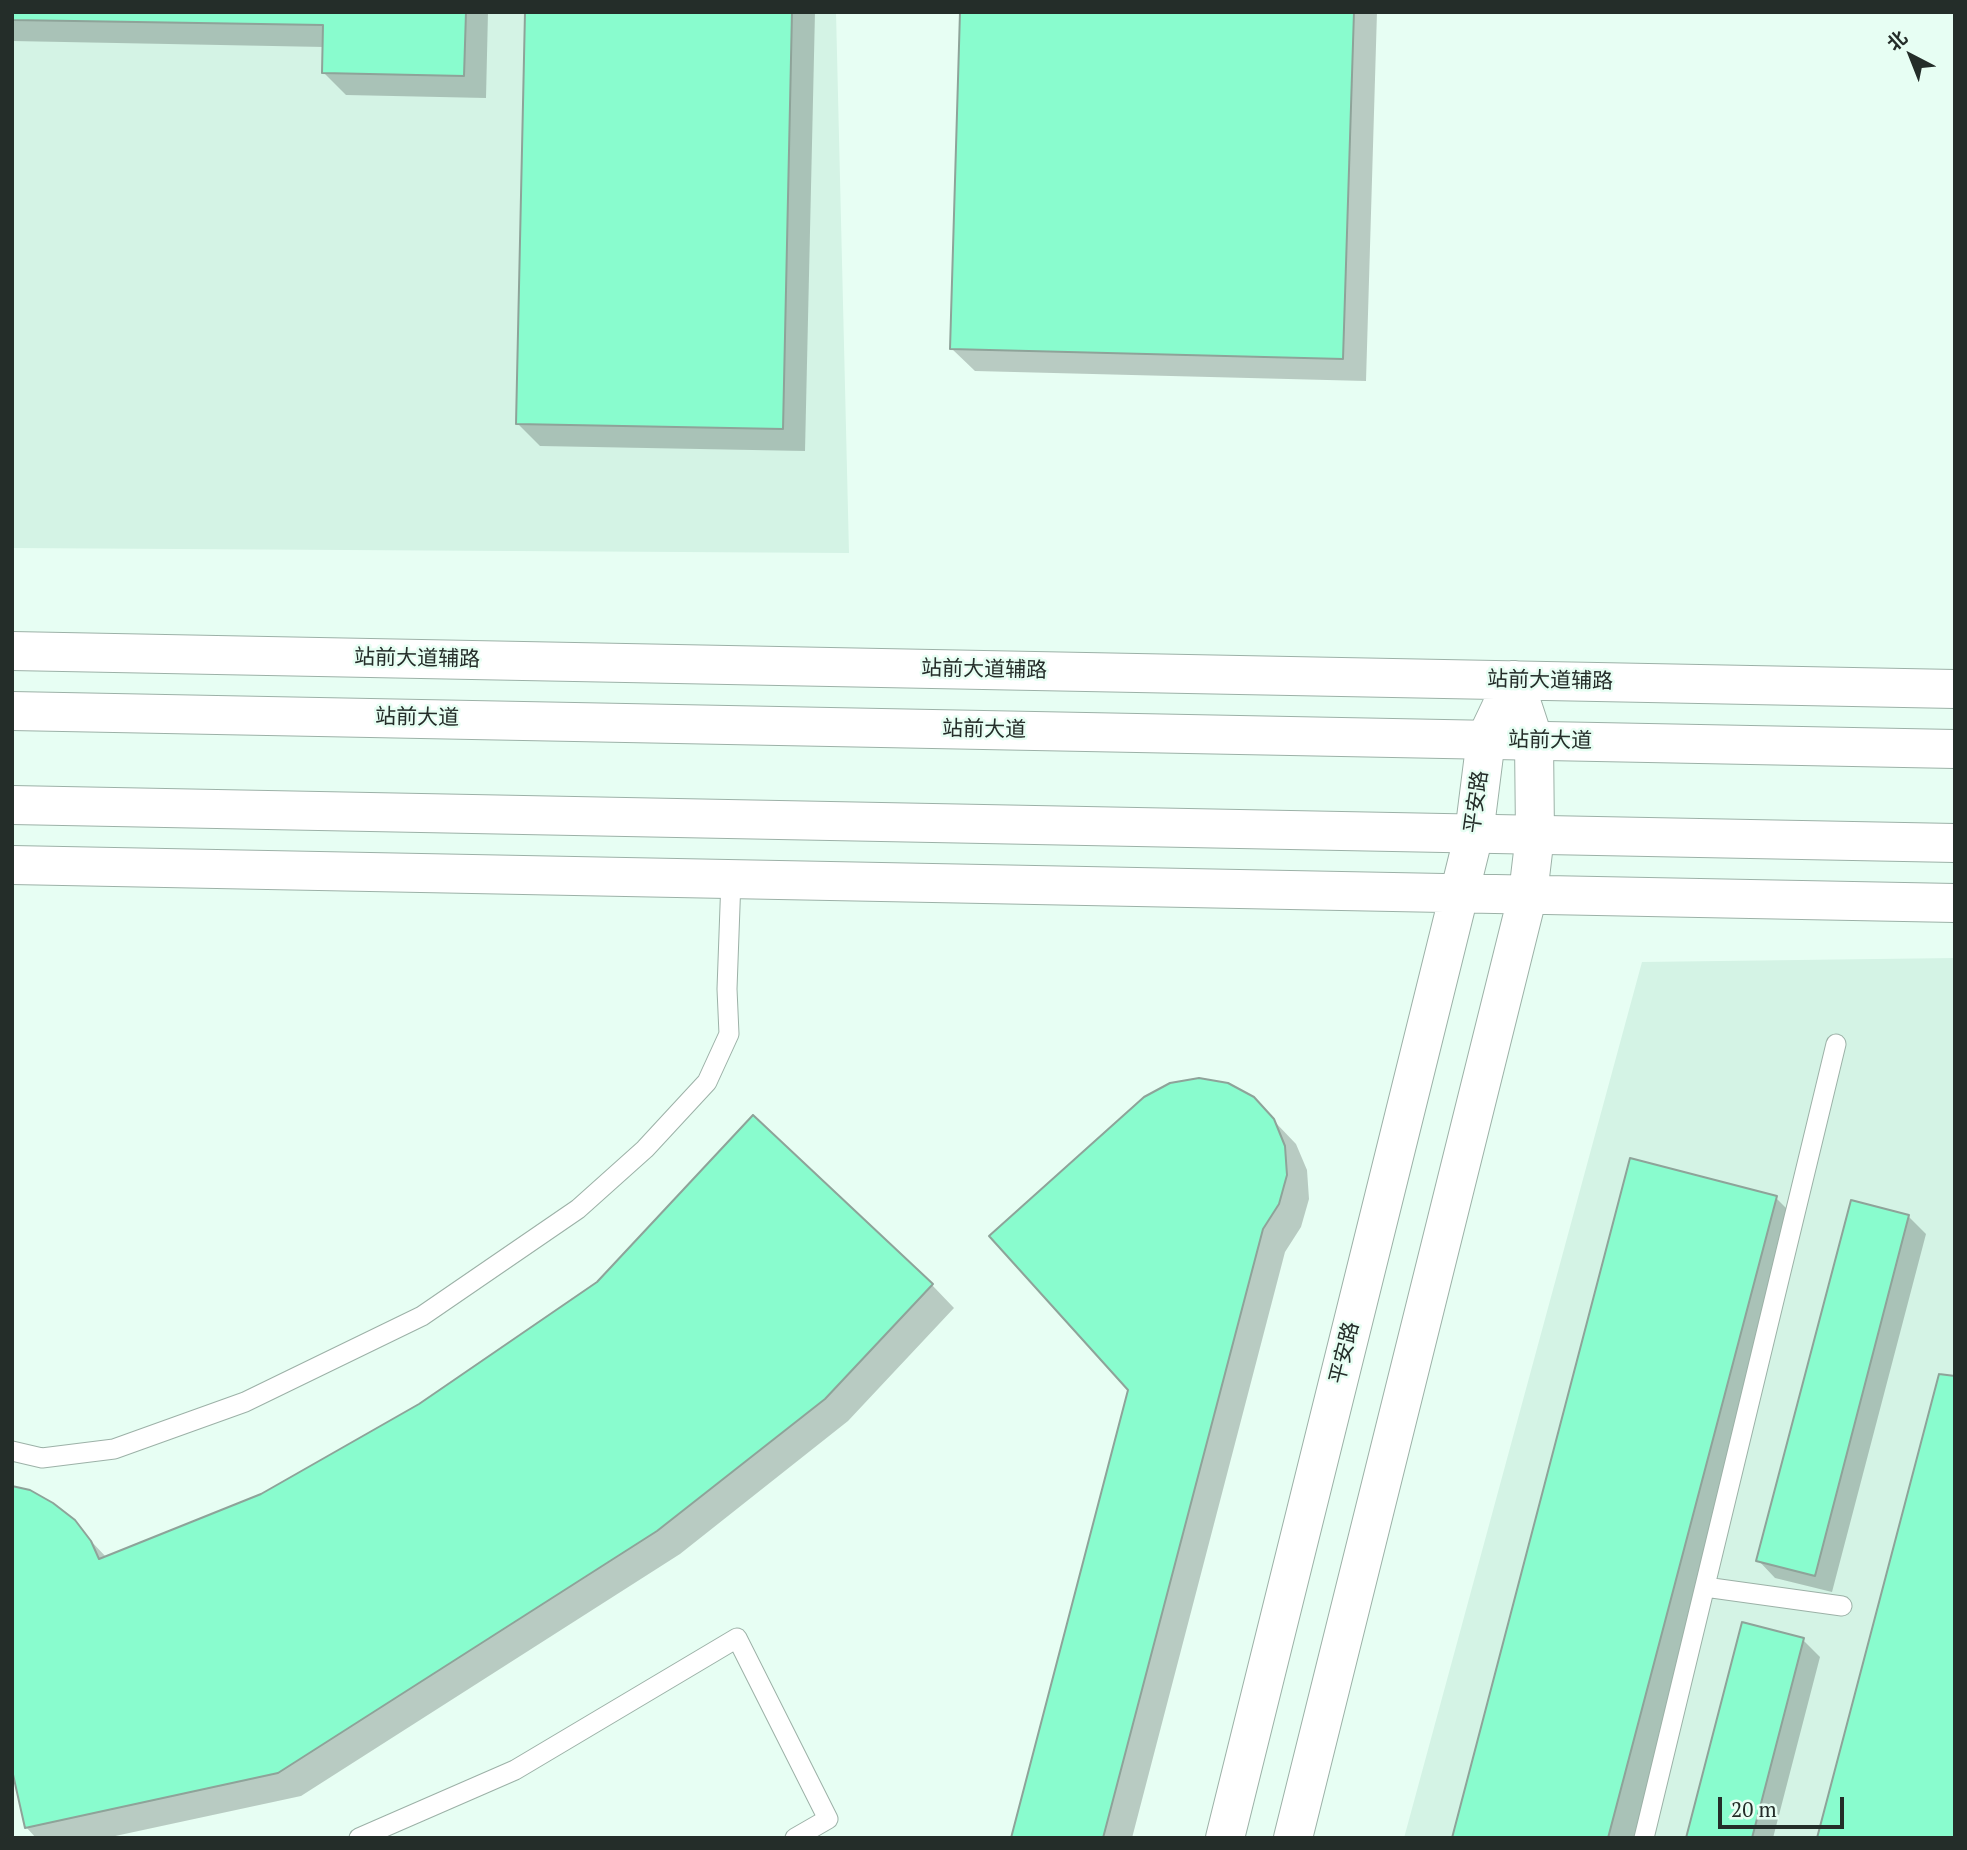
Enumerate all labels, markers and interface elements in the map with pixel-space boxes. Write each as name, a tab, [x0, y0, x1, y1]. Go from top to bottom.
north arrow	[1876, 21, 1946, 91]
text: 北	[1881, 24, 1912, 56]
street label: 站前大道辅路	[354, 645, 480, 673]
street label: 站前大道辅路	[921, 656, 1047, 684]
street label: 站前大道辅路	[1487, 667, 1613, 695]
street label: 站前大道	[375, 705, 459, 731]
street label: 站前大道	[942, 717, 1026, 743]
street label: 站前大道	[1508, 728, 1592, 754]
street label: 平安路	[1460, 769, 1494, 835]
street label: 平安路	[1325, 1319, 1365, 1387]
scale bar	[1722, 1784, 1848, 1828]
text: 20 m	[1731, 1795, 1777, 1823]

